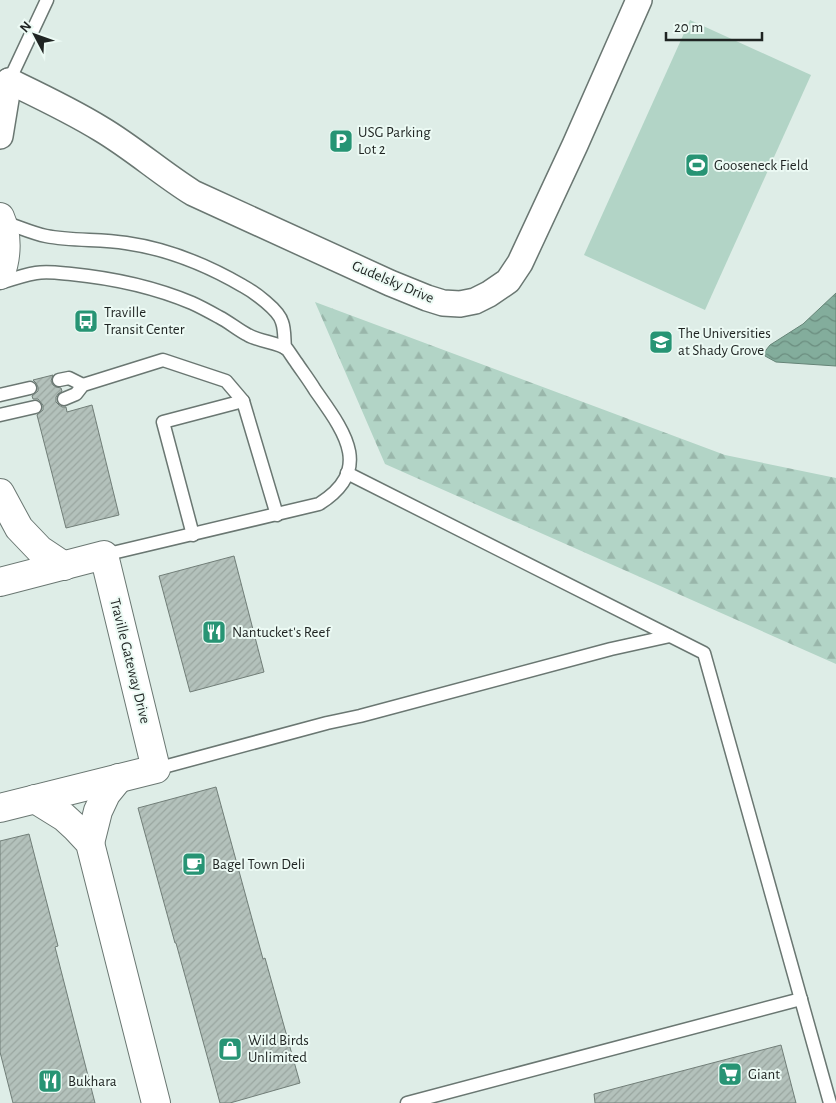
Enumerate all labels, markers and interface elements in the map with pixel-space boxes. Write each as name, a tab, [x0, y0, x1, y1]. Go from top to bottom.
north arrow	[10, 10, 60, 60]
scale bar	[666, 10, 762, 42]
text: N	[17, 19, 34, 35]
text: 20 m	[674, 20, 703, 35]
place label: USG Parking Lot 2	[358, 125, 431, 157]
parking icon: USG Parking Lot 2	[328, 128, 354, 154]
sports icon: Gooseneck Field	[684, 152, 710, 178]
place label: Gooseneck Field	[714, 158, 808, 173]
street label: Gudelsky Drive	[350, 258, 436, 306]
place label: Traville Transit Center	[104, 305, 185, 337]
bus stop icon: Traville Transit Center	[73, 308, 99, 334]
place label: The Universities at Shady Grove	[678, 326, 771, 358]
school or university icon: The Universities at Shady Grove	[648, 329, 674, 355]
street label: Traville Gateway Drive	[107, 597, 153, 725]
restaurant icon: Nantucket's Reef	[201, 619, 227, 645]
place label: Nantucket's Reef	[232, 625, 331, 640]
cafe icon: Bagel Town Deli	[181, 851, 207, 877]
place label: Bagel Town Deli	[212, 857, 305, 872]
place label: Wild Birds Unlimited	[248, 1033, 309, 1065]
shop icon: Wild Birds Unlimited	[217, 1036, 243, 1062]
supermarket icon: Giant	[717, 1061, 743, 1087]
place label: Giant	[748, 1067, 780, 1082]
restaurant icon: Bukhara	[37, 1068, 63, 1094]
place label: Bukhara	[68, 1074, 117, 1089]

